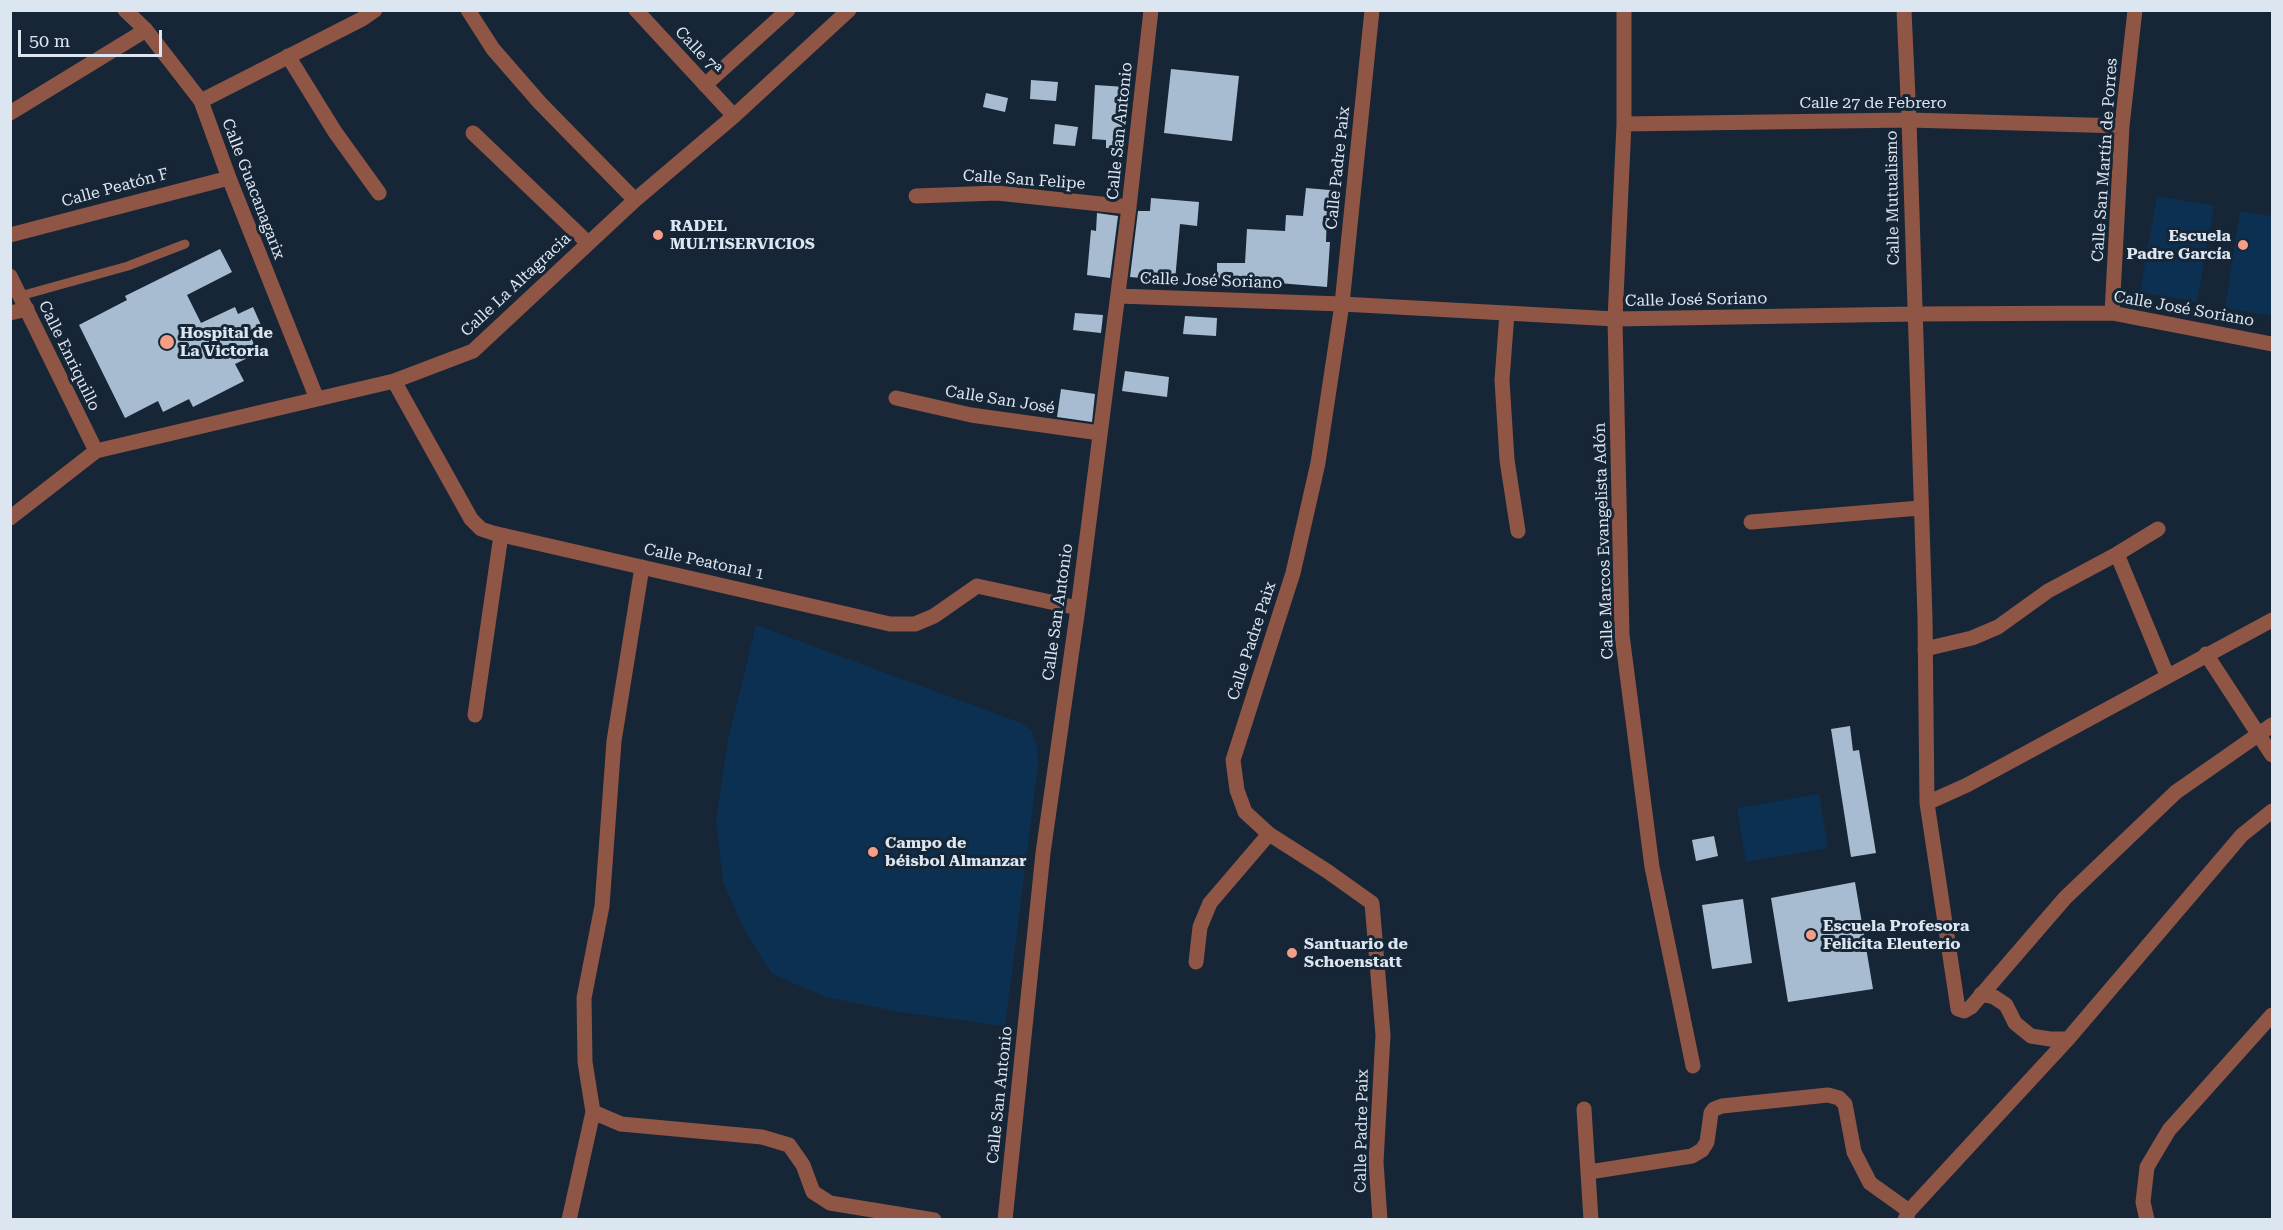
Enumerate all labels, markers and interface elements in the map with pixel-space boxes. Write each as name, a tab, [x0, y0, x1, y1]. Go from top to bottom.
scale bar	[21, 18, 165, 56]
street label: Calle 7ª	[671, 23, 725, 79]
text: 50 m	[29, 30, 70, 51]
street label: Calle San Martín de Porres	[2088, 57, 2122, 263]
street label: Calle San Antonio	[1103, 61, 1137, 201]
street label: Calle 27 de Febrero	[1799, 93, 1947, 113]
street label: Calle Padre Paix	[1322, 106, 1354, 230]
street label: Calle Guacanagarix	[217, 116, 289, 262]
street label: Calle Mutualismo	[1882, 130, 1904, 266]
street label: Calle Peatón F	[60, 165, 170, 211]
street label: Calle San Felipe	[962, 166, 1086, 194]
place label: RADEL MULTISERVICIOS	[670, 216, 815, 254]
place label: Escuela Padre García	[2127, 226, 2231, 264]
marker: RADEL MULTISERVICIOS	[651, 228, 665, 242]
street label: Calle La Altagracia	[457, 229, 575, 341]
marker: Escuela Padre García	[2236, 238, 2250, 252]
street label: Calle José Soriano	[1140, 269, 1282, 293]
street label: Calle José Soriano	[2112, 287, 2256, 331]
street label: Calle José Soriano	[1625, 289, 1767, 311]
street label: Calle Enriquillo	[34, 298, 104, 414]
place label: Hospital de La Victoria	[180, 323, 273, 361]
marker: Hospital de La Victoria	[158, 333, 176, 351]
street label: Calle San José	[944, 382, 1056, 418]
street label: Calle Marcos Evangelista Adón	[1590, 422, 1618, 660]
street label: Calle Peatonal 1	[642, 540, 766, 584]
street label: Calle San Antonio	[1039, 542, 1077, 682]
street label: Calle Padre Paix	[1224, 579, 1280, 703]
place label: Campo de béisbol Almanzar	[885, 833, 1026, 871]
marker: Campo de béisbol Almanzar	[866, 845, 880, 859]
place label: Escuela Profesora Felicita Eleuterio	[1823, 916, 1969, 954]
marker: Escuela Profesora Felicita Eleuterio	[1804, 928, 1818, 942]
place label: Santuario de Schoenstatt	[1304, 934, 1408, 972]
marker: Santuario de Schoenstatt	[1285, 946, 1299, 960]
street label: Calle San Antonio	[983, 1025, 1017, 1165]
street label: Calle Padre Paix	[1351, 1069, 1373, 1193]

